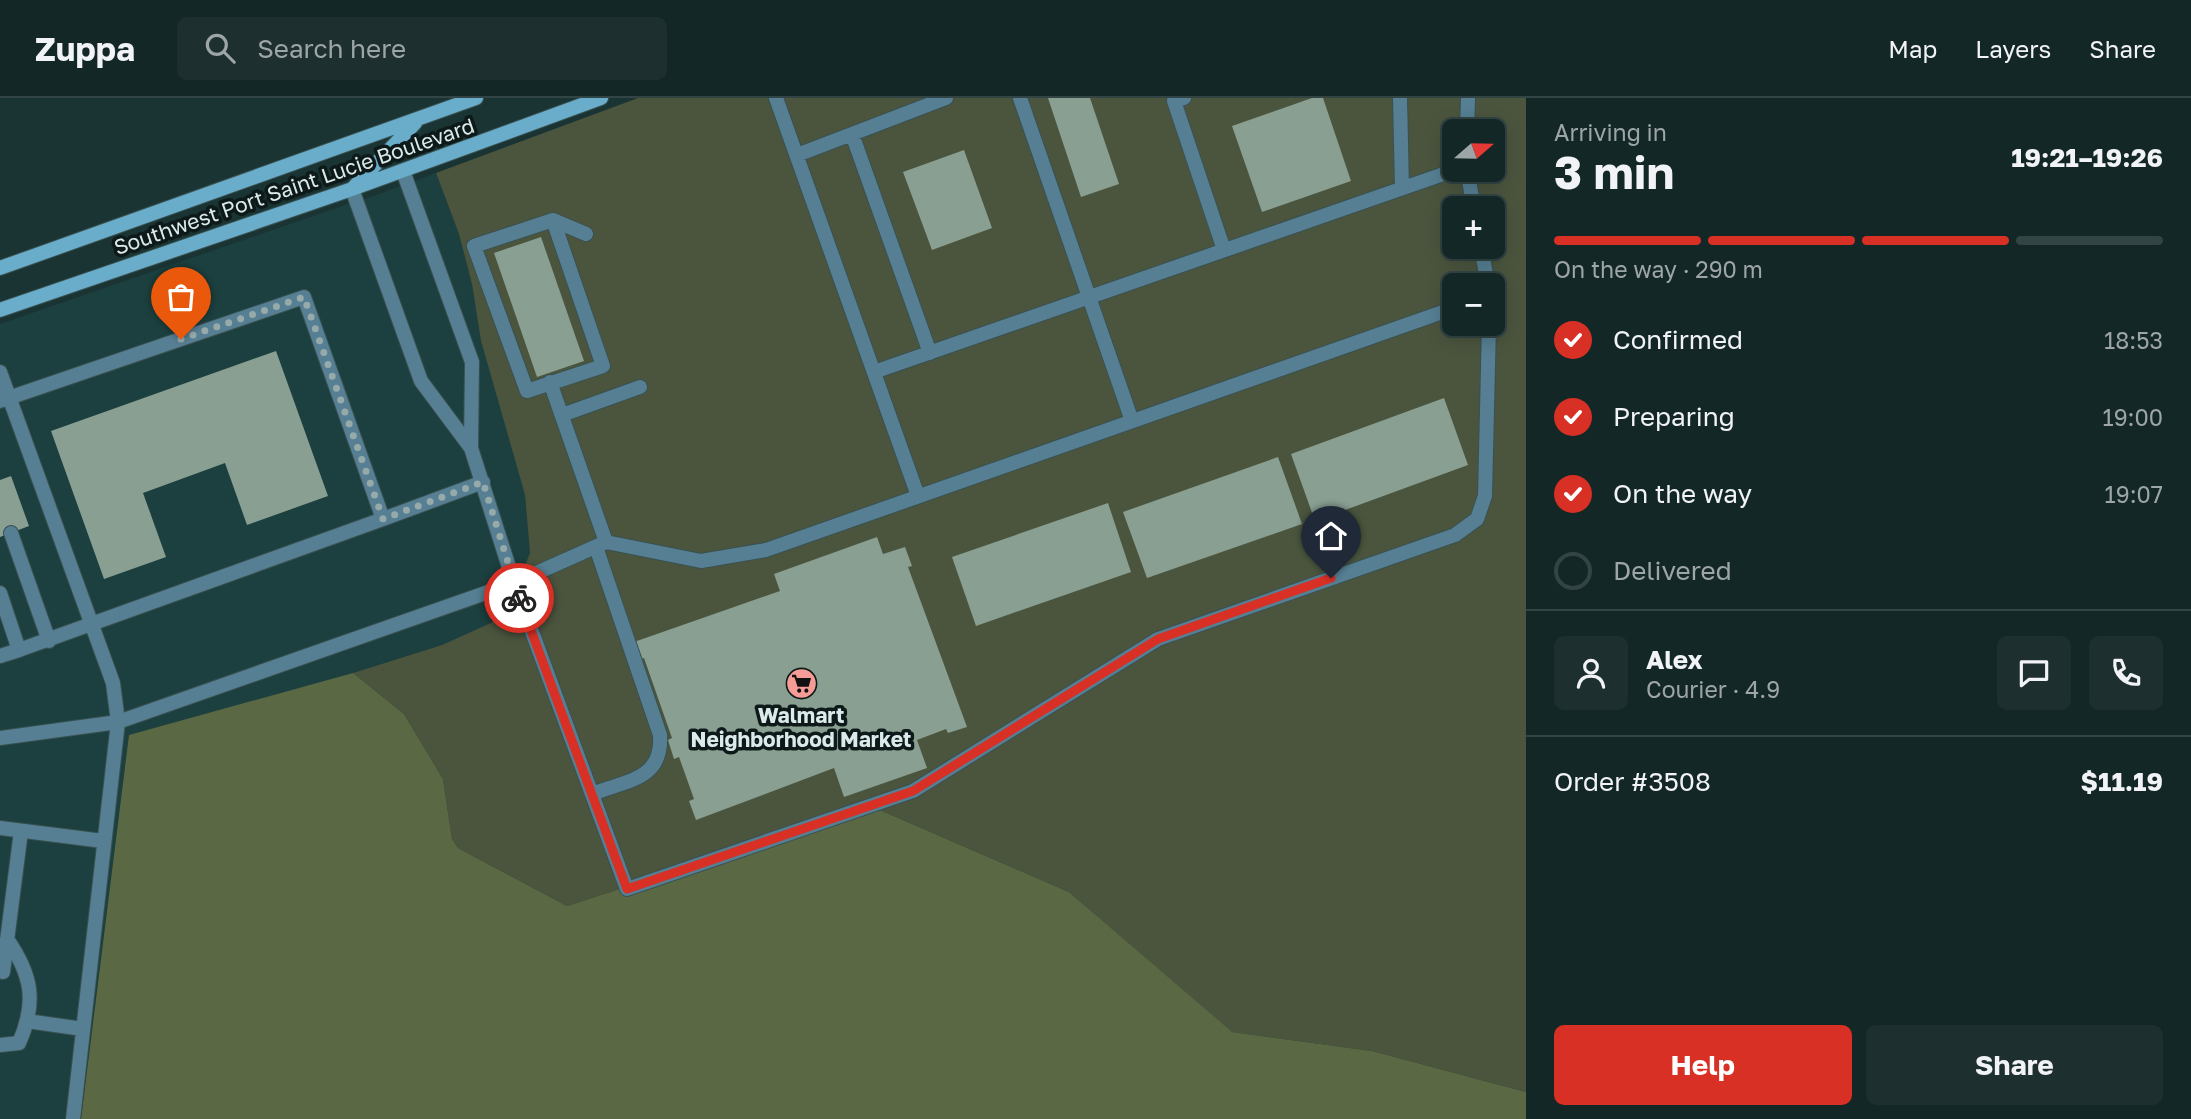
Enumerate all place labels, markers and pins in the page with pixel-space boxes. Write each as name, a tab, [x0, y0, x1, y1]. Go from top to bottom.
pin	[151, 267, 211, 339]
pin	[1301, 506, 1361, 578]
supermarket icon: Walmart Neighborhood Market	[784, 666, 818, 700]
place label: Walmart Neighborhood Market	[690, 702, 912, 752]

